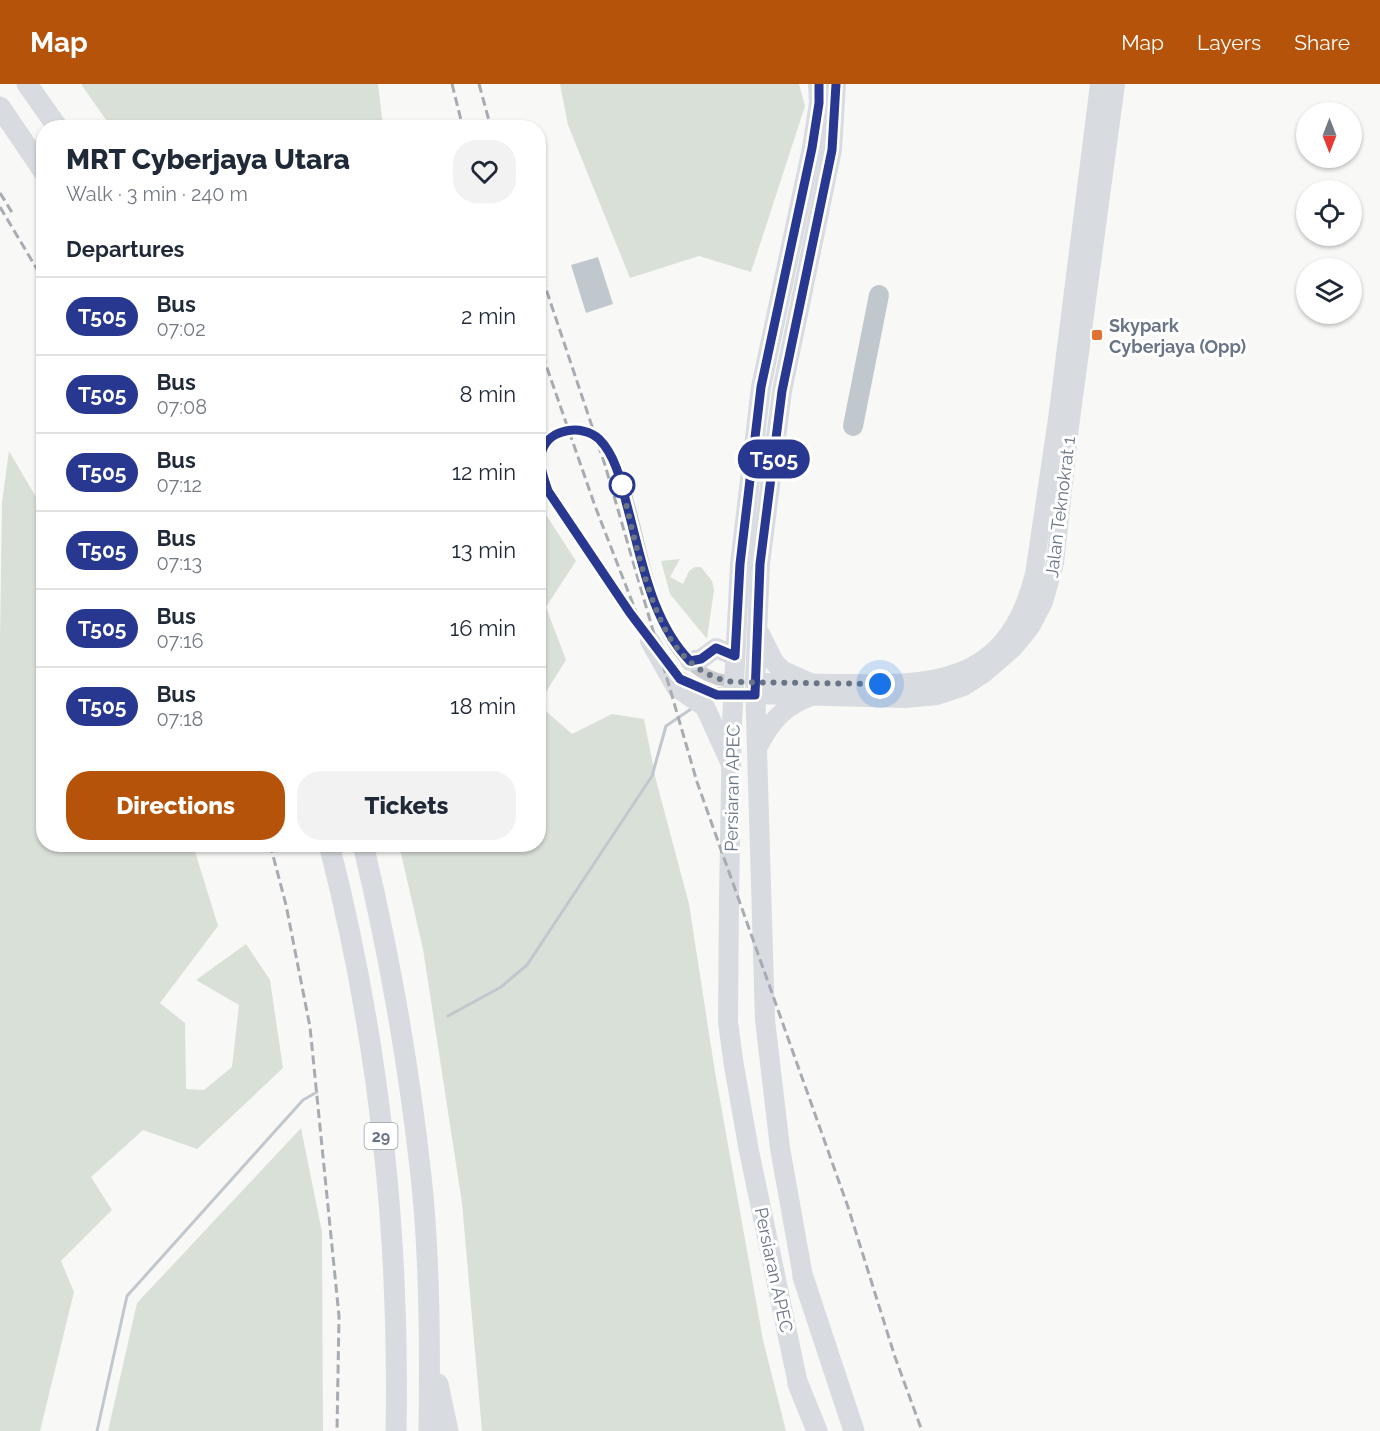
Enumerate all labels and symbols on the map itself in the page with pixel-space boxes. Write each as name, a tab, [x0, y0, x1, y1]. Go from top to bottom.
north arrow	[1296, 102, 1362, 168]
place label: Skypark Cyberjaya (Opp)	[1109, 315, 1246, 357]
marker: Skypark Cyberjaya (Opp)	[1090, 328, 1104, 342]
street label: Jalan Teknokrat 1	[1041, 435, 1079, 579]
line badge: T505	[732, 440, 816, 478]
unlabelled marker	[609, 472, 635, 498]
your location	[865, 669, 895, 699]
street label: Persiaran APEC	[720, 724, 744, 852]
road number: 29	[364, 1123, 398, 1149]
street label: Persiaran APEC	[750, 1206, 798, 1334]

